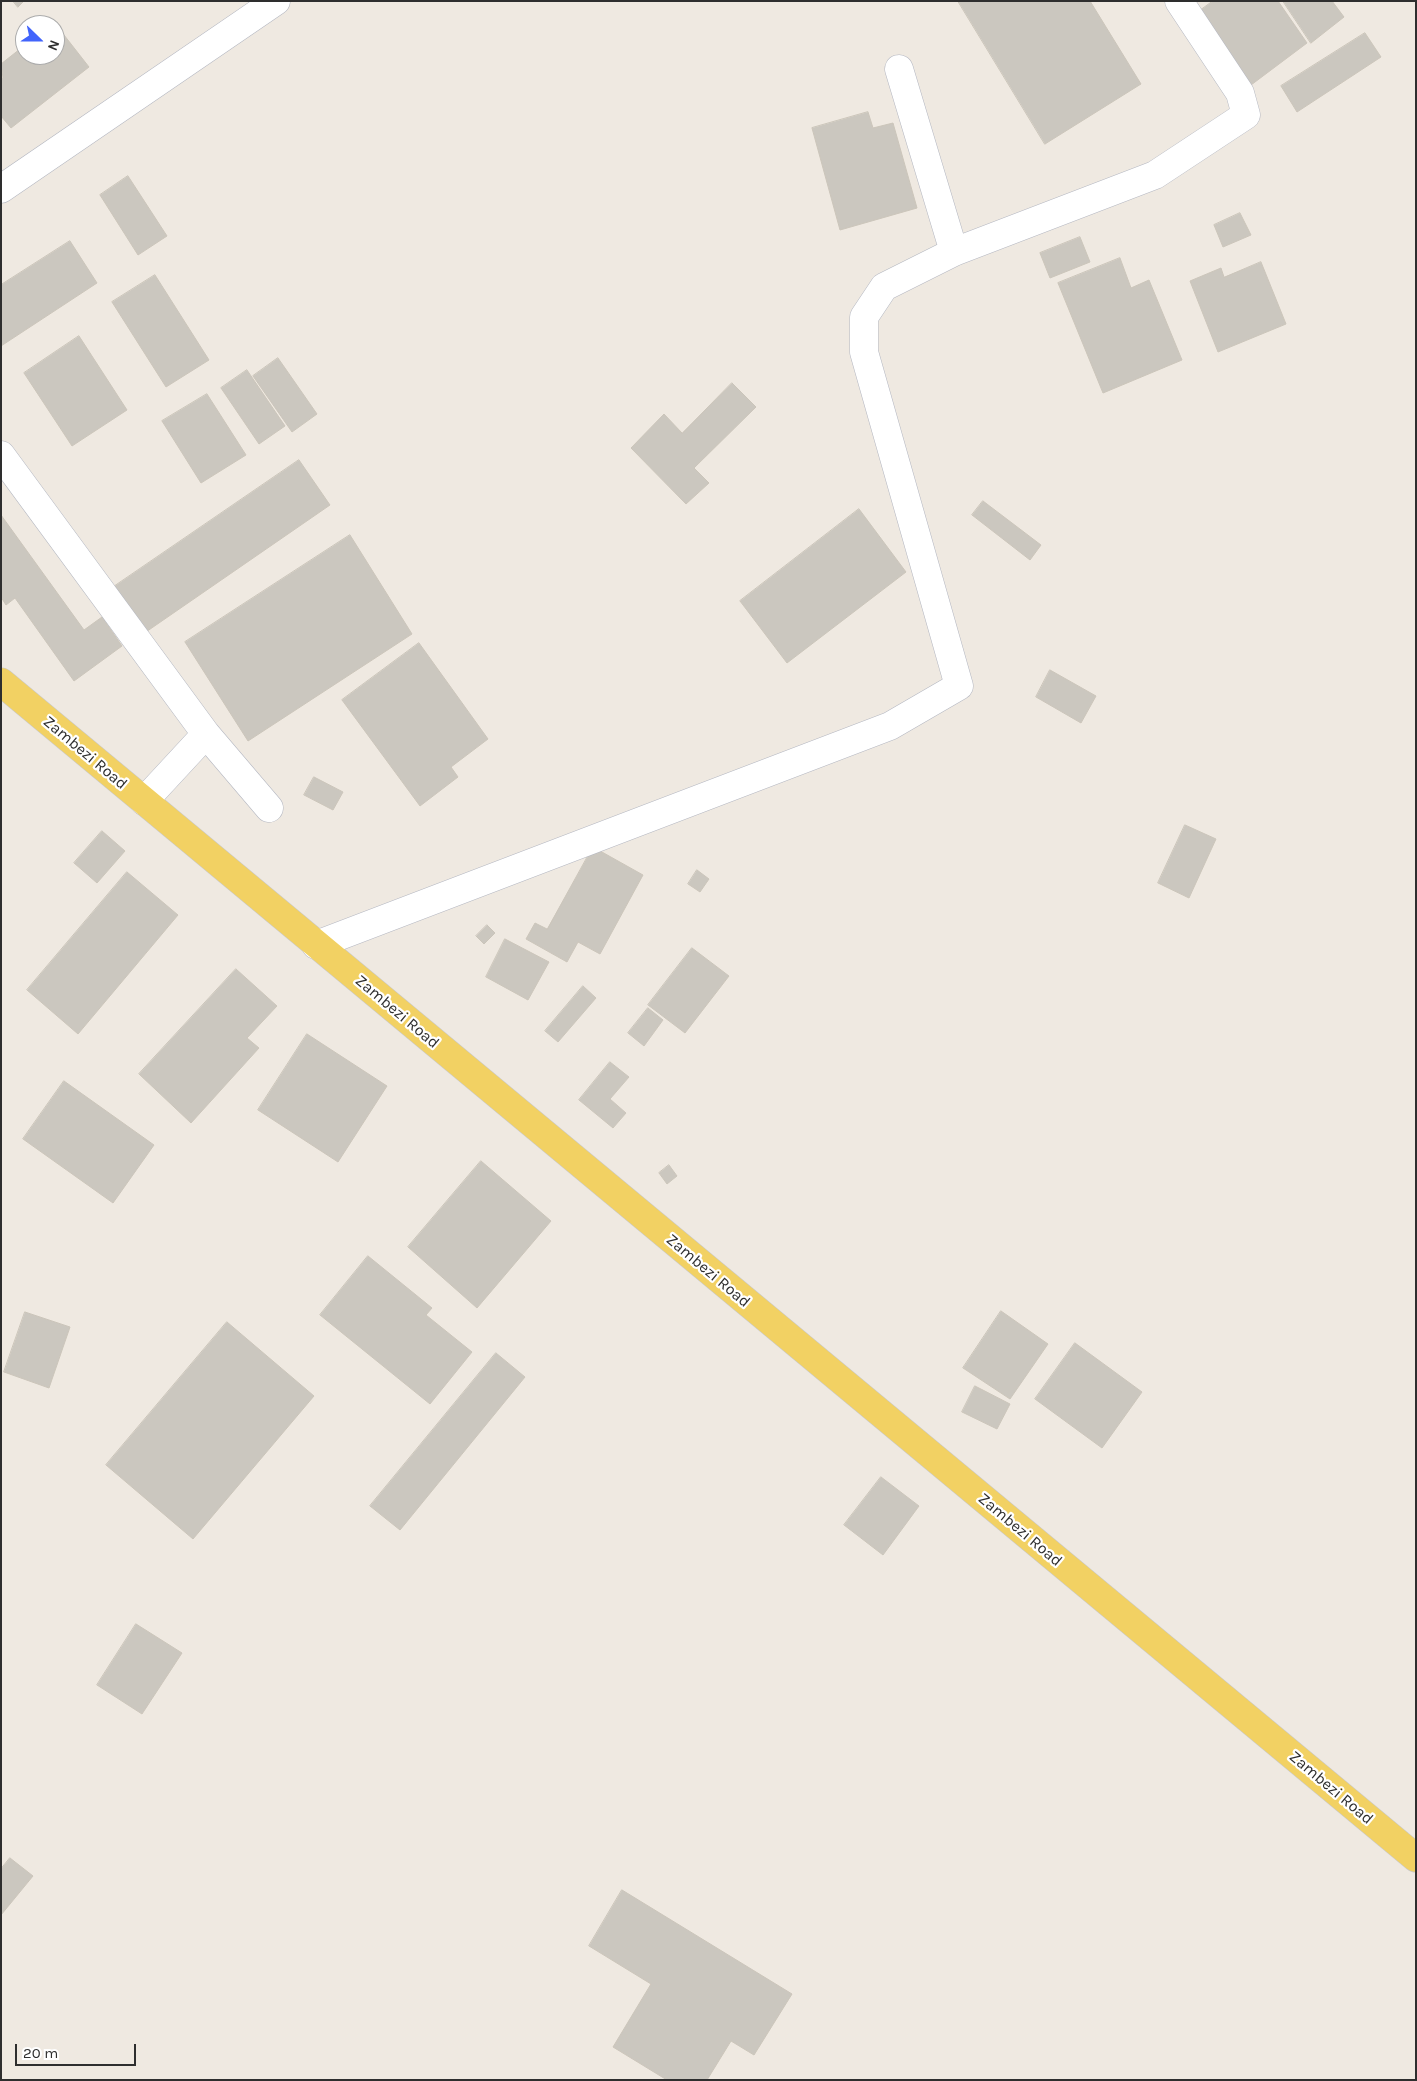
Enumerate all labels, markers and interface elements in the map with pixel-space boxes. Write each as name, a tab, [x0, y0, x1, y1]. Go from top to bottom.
north arrow	[15, 15, 65, 65]
text: N	[44, 38, 63, 53]
street label: Zambezi Road	[39, 712, 131, 794]
street label: Zambezi Road	[351, 971, 443, 1053]
street label: Zambezi Road	[662, 1230, 754, 1312]
street label: Zambezi Road	[974, 1489, 1066, 1571]
street label: Zambezi Road	[1285, 1747, 1377, 1829]
scale bar	[18, 2034, 139, 2066]
text: 20 m	[23, 2044, 58, 2062]

